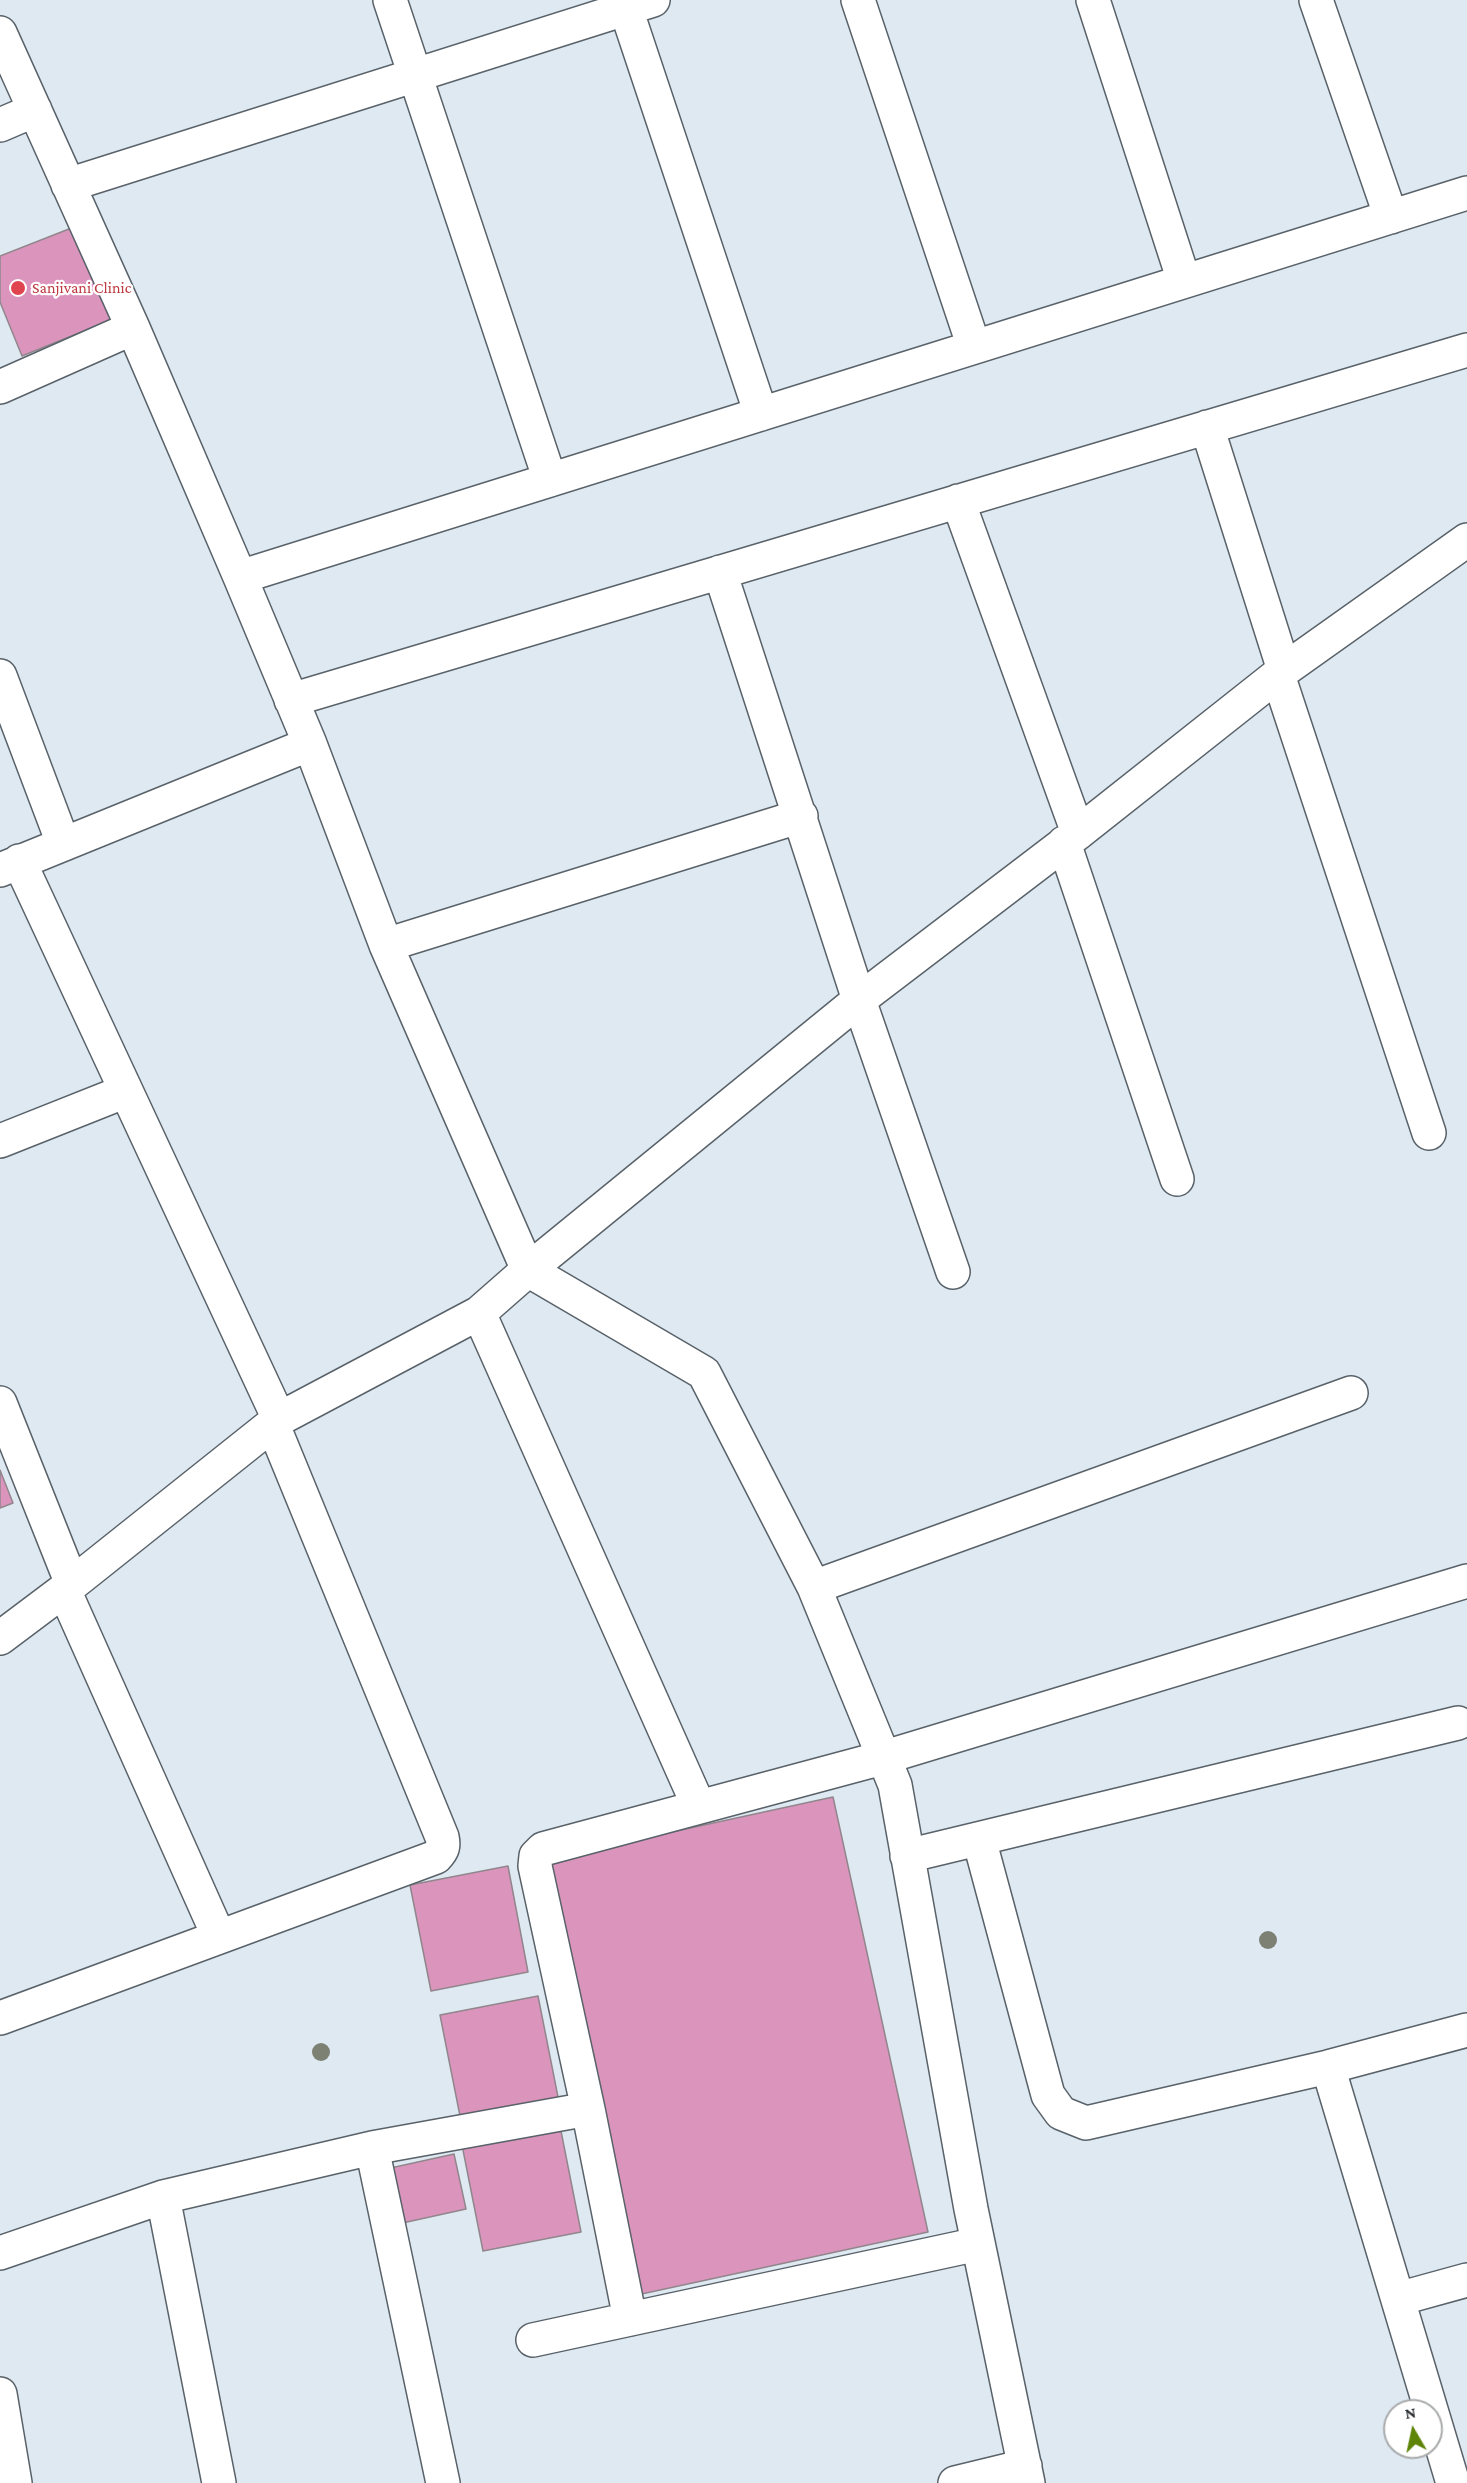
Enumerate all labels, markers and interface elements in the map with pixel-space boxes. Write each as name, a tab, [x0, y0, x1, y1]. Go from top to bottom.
place label: Sanjivani Clinic	[32, 278, 131, 298]
marker: Sanjivani Clinic	[9, 279, 27, 297]
north arrow	[1383, 2399, 1443, 2459]
text: N	[1404, 2403, 1417, 2422]

